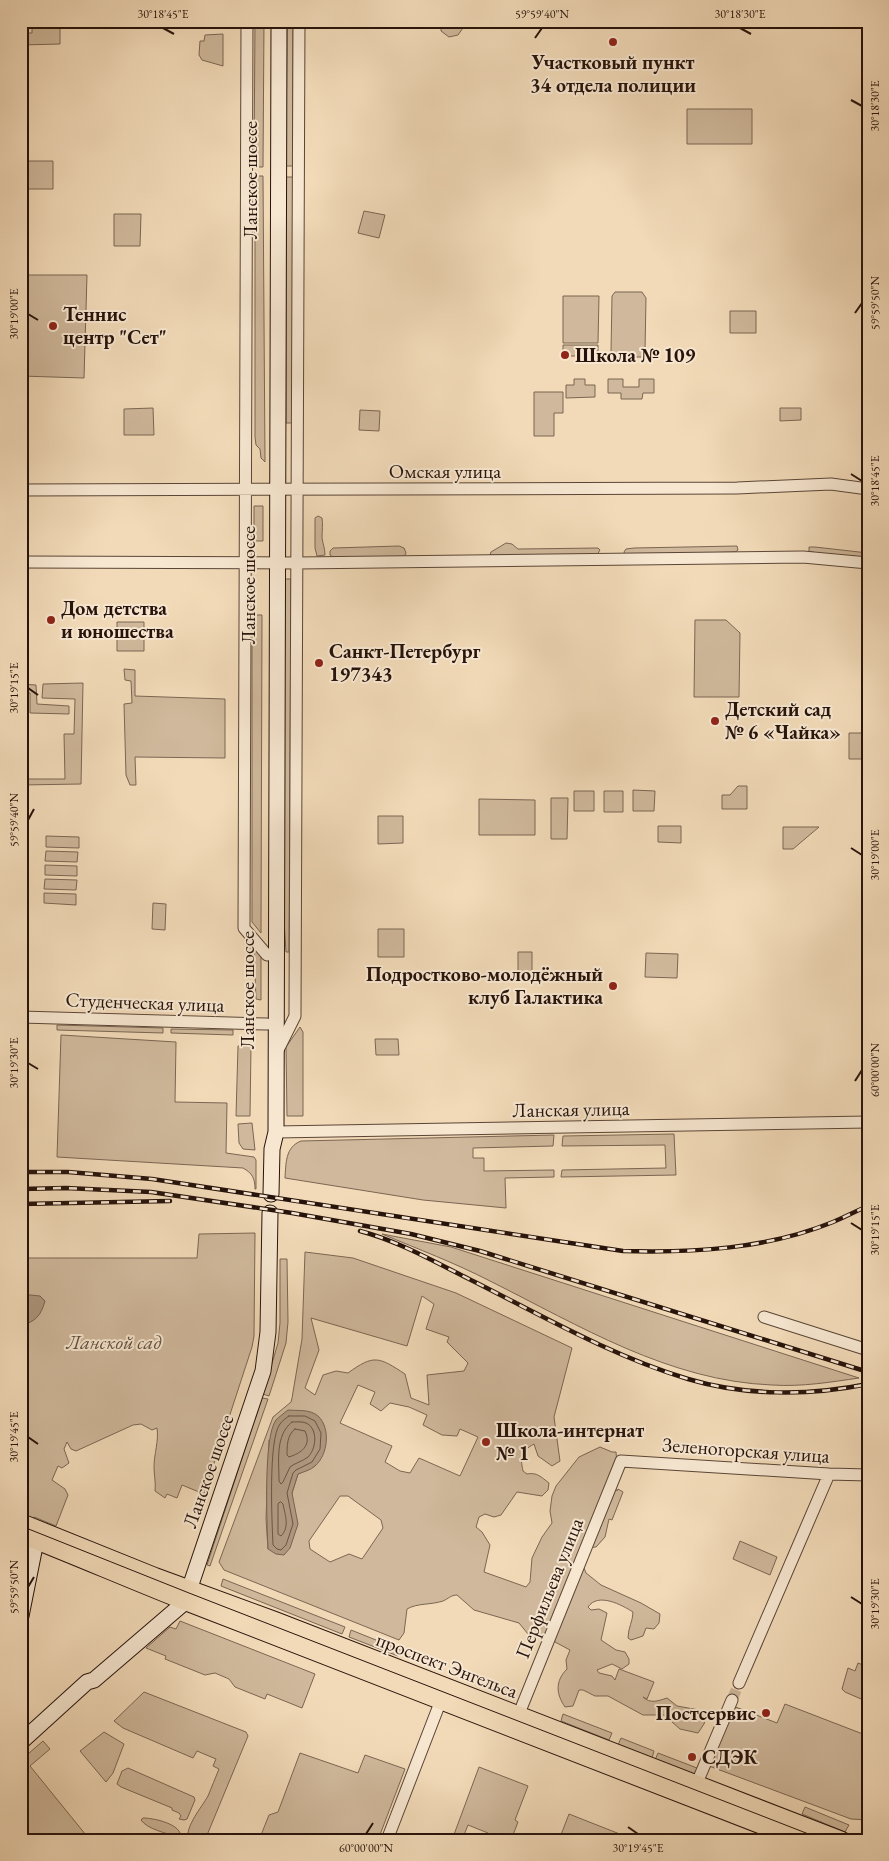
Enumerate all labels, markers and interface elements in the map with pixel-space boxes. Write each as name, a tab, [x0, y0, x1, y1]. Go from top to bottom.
text: 30°18'45"E	[137, 6, 189, 22]
text: 59°59'40"N	[515, 6, 569, 22]
text: 30°18'30"E	[714, 6, 766, 22]
marker: Участковый пункт 34 отдела полиции	[607, 36, 619, 48]
place label: Участковый пункт 34 отдела полиции	[530, 49, 696, 98]
text: 30°18'30"E	[867, 80, 883, 132]
street label: Ланское шоссе	[237, 121, 263, 239]
text: 59°59'50"N	[867, 276, 883, 330]
text: 30°19'00"E	[6, 288, 22, 340]
place label: Теннис центр "Сет"	[63, 301, 167, 350]
marker: Теннис центр "Сет"	[47, 320, 59, 332]
place label: Школа № 109	[575, 342, 696, 368]
marker: Школа № 109	[559, 349, 571, 361]
text: 30°18'45"E	[867, 455, 883, 507]
street label: Омская улица	[389, 458, 501, 484]
street label: Ланское шоссе	[235, 526, 261, 644]
place label: Дом детства и юношества	[61, 595, 174, 644]
marker: Дом детства и юношества	[45, 614, 57, 626]
place label: Санкт-Петербург 197343	[329, 638, 480, 687]
marker: Санкт-Петербург 197343	[313, 657, 325, 669]
text: 30°19'15"E	[6, 662, 22, 714]
place label: Детский сад № 6 «Чайка»	[725, 696, 841, 745]
marker: Детский сад № 6 «Чайка»	[709, 715, 721, 727]
text: 59°59'40"N	[6, 793, 22, 847]
text: 30°19'00"E	[867, 829, 883, 881]
street label: Ланское шоссе	[234, 931, 260, 1049]
place label: Подростково-молодёжный клуб Галактика	[366, 961, 603, 1010]
marker: Подростково-молодёжный клуб Галактика	[607, 980, 619, 992]
street label: Студенческая улица	[65, 986, 225, 1018]
text: 30°19'30"E	[6, 1037, 22, 1089]
text: 60°00'00"N	[867, 1043, 883, 1097]
street label: Ланская улица	[512, 1095, 630, 1123]
text: 30°19'15"E	[867, 1204, 883, 1256]
park label: Ланской сад	[66, 1329, 161, 1355]
text: 30°19'45"E	[6, 1411, 22, 1463]
street label: Ланское шоссе	[176, 1411, 240, 1531]
place label: Школа-интернат № 1	[496, 1417, 644, 1466]
street label: Зеленогорская улица	[661, 1431, 831, 1469]
marker: Школа-интернат № 1	[480, 1436, 492, 1448]
street label: Перфильева улица	[509, 1514, 589, 1662]
text: 59°59'50"N	[6, 1560, 22, 1614]
text: 30°19'30"E	[867, 1578, 883, 1630]
street label: проспект Энгельса	[372, 1626, 522, 1704]
place label: Постсервис	[656, 1700, 756, 1726]
marker: Постсервис	[760, 1707, 772, 1719]
place label: СДЭК	[702, 1744, 758, 1770]
marker: СДЭК	[686, 1751, 698, 1763]
text: 60°00'00"N	[339, 1840, 393, 1856]
text: 30°19'45"E	[612, 1840, 664, 1856]

